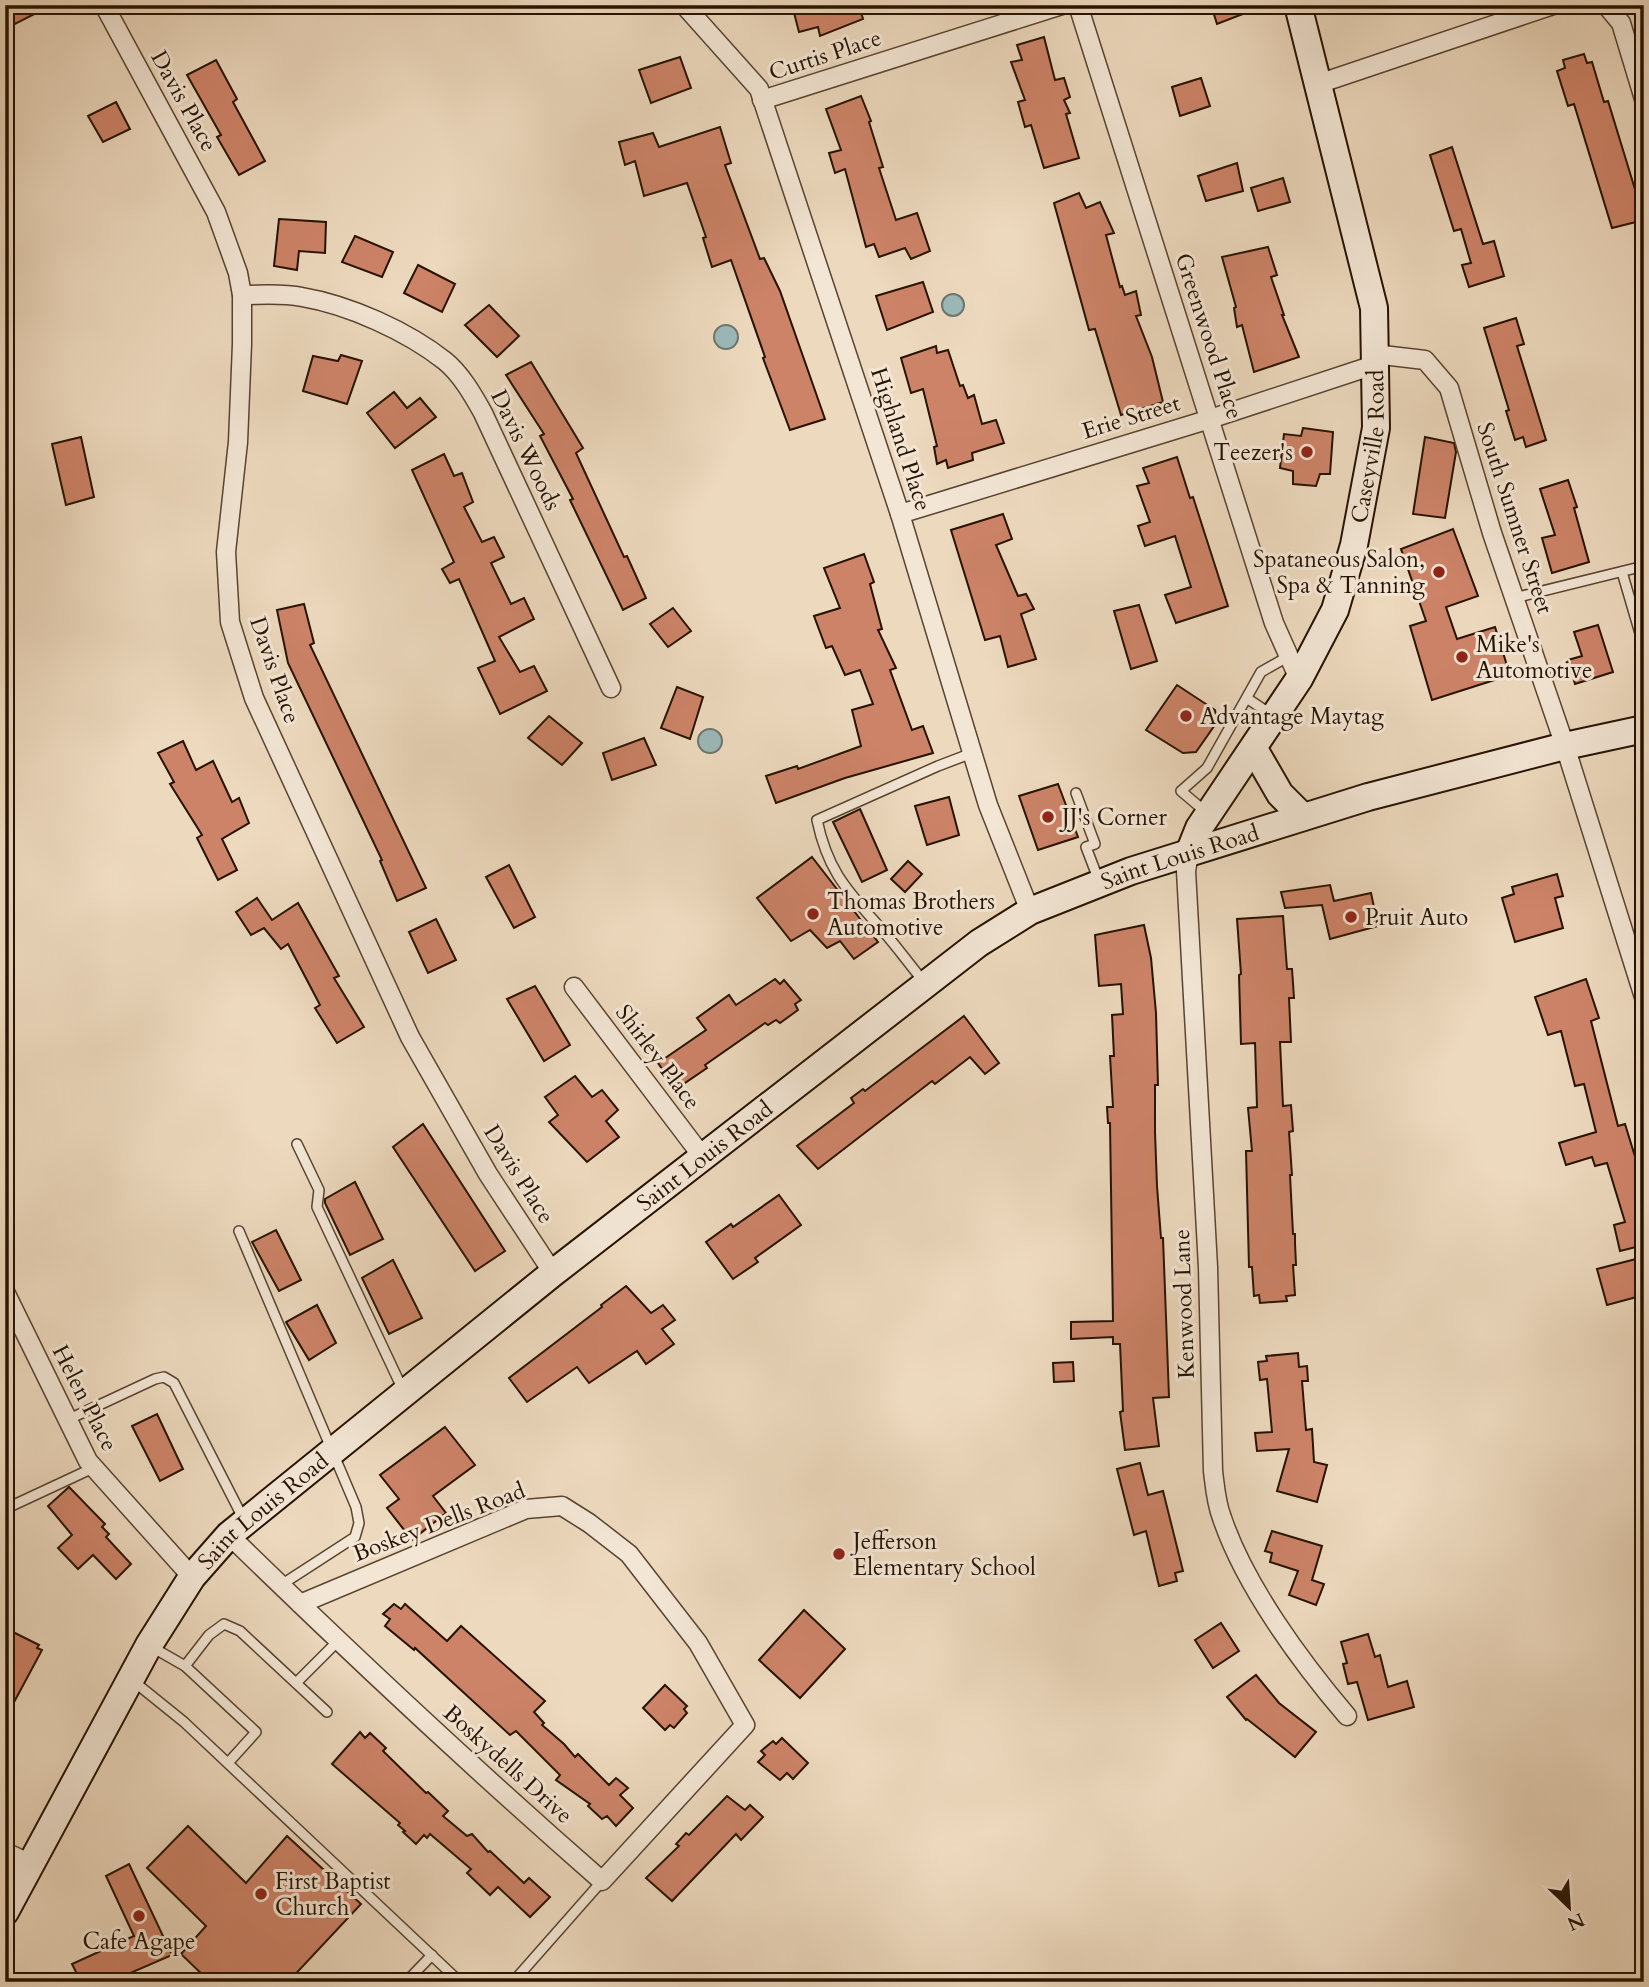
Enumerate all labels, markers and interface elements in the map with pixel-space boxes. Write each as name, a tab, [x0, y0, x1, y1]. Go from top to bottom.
street label: Curtis Place	[765, 22, 885, 88]
street label: Davis Place	[144, 45, 224, 157]
street label: Greenwood Place	[1168, 249, 1250, 423]
street label: Highland Place	[863, 363, 939, 515]
street label: Caseyville Road	[1343, 369, 1392, 526]
street label: Davis Woods	[483, 384, 569, 516]
street label: Erie Street	[1078, 387, 1184, 447]
street label: South Sumner Street	[1469, 418, 1561, 618]
place label: Teezer's	[1213, 437, 1293, 468]
marker: Teezer's	[1299, 444, 1315, 460]
place label: Spataneous Salon, Spa & Tanning	[1253, 544, 1425, 601]
marker: Spataneous Salon, Spa & Tanning	[1431, 564, 1447, 580]
street label: Davis Place	[242, 613, 308, 727]
place label: Mike's Automotive	[1476, 629, 1592, 686]
marker: Mike's Automotive	[1454, 649, 1470, 665]
place label: Advantage Maytag	[1200, 701, 1384, 732]
marker: Advantage Maytag	[1178, 708, 1194, 724]
place label: JJ's Corner	[1059, 802, 1168, 833]
marker: JJ's Corner	[1040, 809, 1056, 825]
street label: Saint Louis Road	[1096, 816, 1263, 897]
place label: Thomas Brothers Automotive	[827, 886, 995, 943]
place label: Pruit Auto	[1365, 902, 1468, 933]
marker: Thomas Brothers Automotive	[805, 906, 821, 922]
marker: Pruit Auto	[1343, 909, 1359, 925]
street label: Shirley Place	[608, 998, 708, 1116]
street label: Saint Louis Road	[630, 1093, 779, 1218]
street label: Davis Place	[476, 1119, 562, 1229]
street label: Kenwood Lane	[1166, 1229, 1202, 1379]
street label: Helen Place	[45, 1339, 125, 1457]
street label: Saint Louis Road	[190, 1445, 335, 1576]
street label: Boskey Dells Road	[348, 1475, 530, 1569]
place label: Jefferson Elementary School	[850, 1526, 1036, 1583]
marker: Jefferson Elementary School	[831, 1546, 847, 1562]
street label: Boskydells Drive	[437, 1698, 579, 1830]
place label: First Baptist Church	[275, 1866, 391, 1923]
north arrow	[1534, 1871, 1604, 1941]
marker: First Baptist Church	[253, 1886, 269, 1902]
text: N	[1562, 1906, 1589, 1937]
marker: Cafe Agape	[131, 1908, 147, 1924]
place label: Cafe Agape	[82, 1926, 196, 1957]

